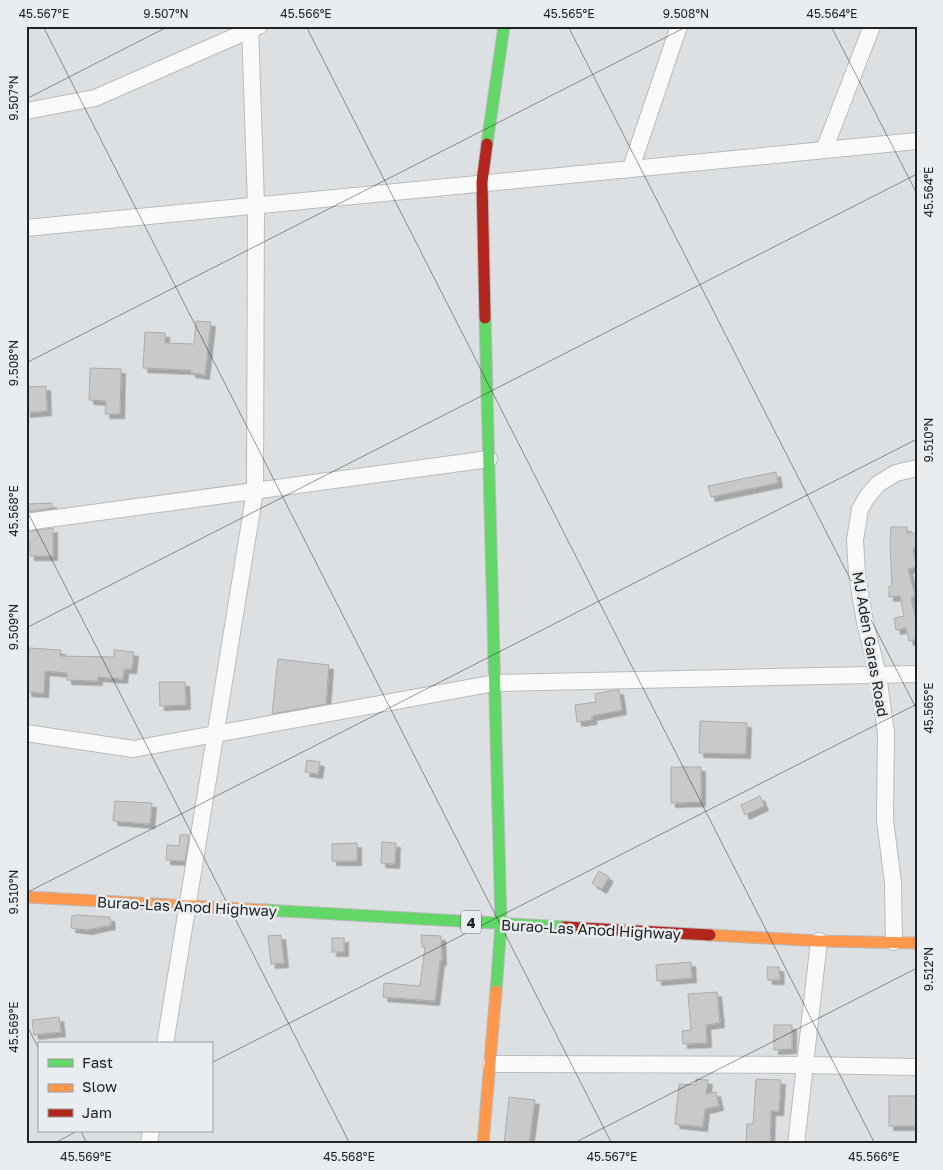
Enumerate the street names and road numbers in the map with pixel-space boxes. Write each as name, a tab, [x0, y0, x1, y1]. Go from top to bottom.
street label: MJ Aden Garas Road	[849, 570, 893, 718]
street label: Burao-Las Anod Highway	[97, 892, 278, 920]
road number: 4	[461, 910, 481, 934]
street label: Burao-Las Anod Highway	[501, 915, 682, 943]

